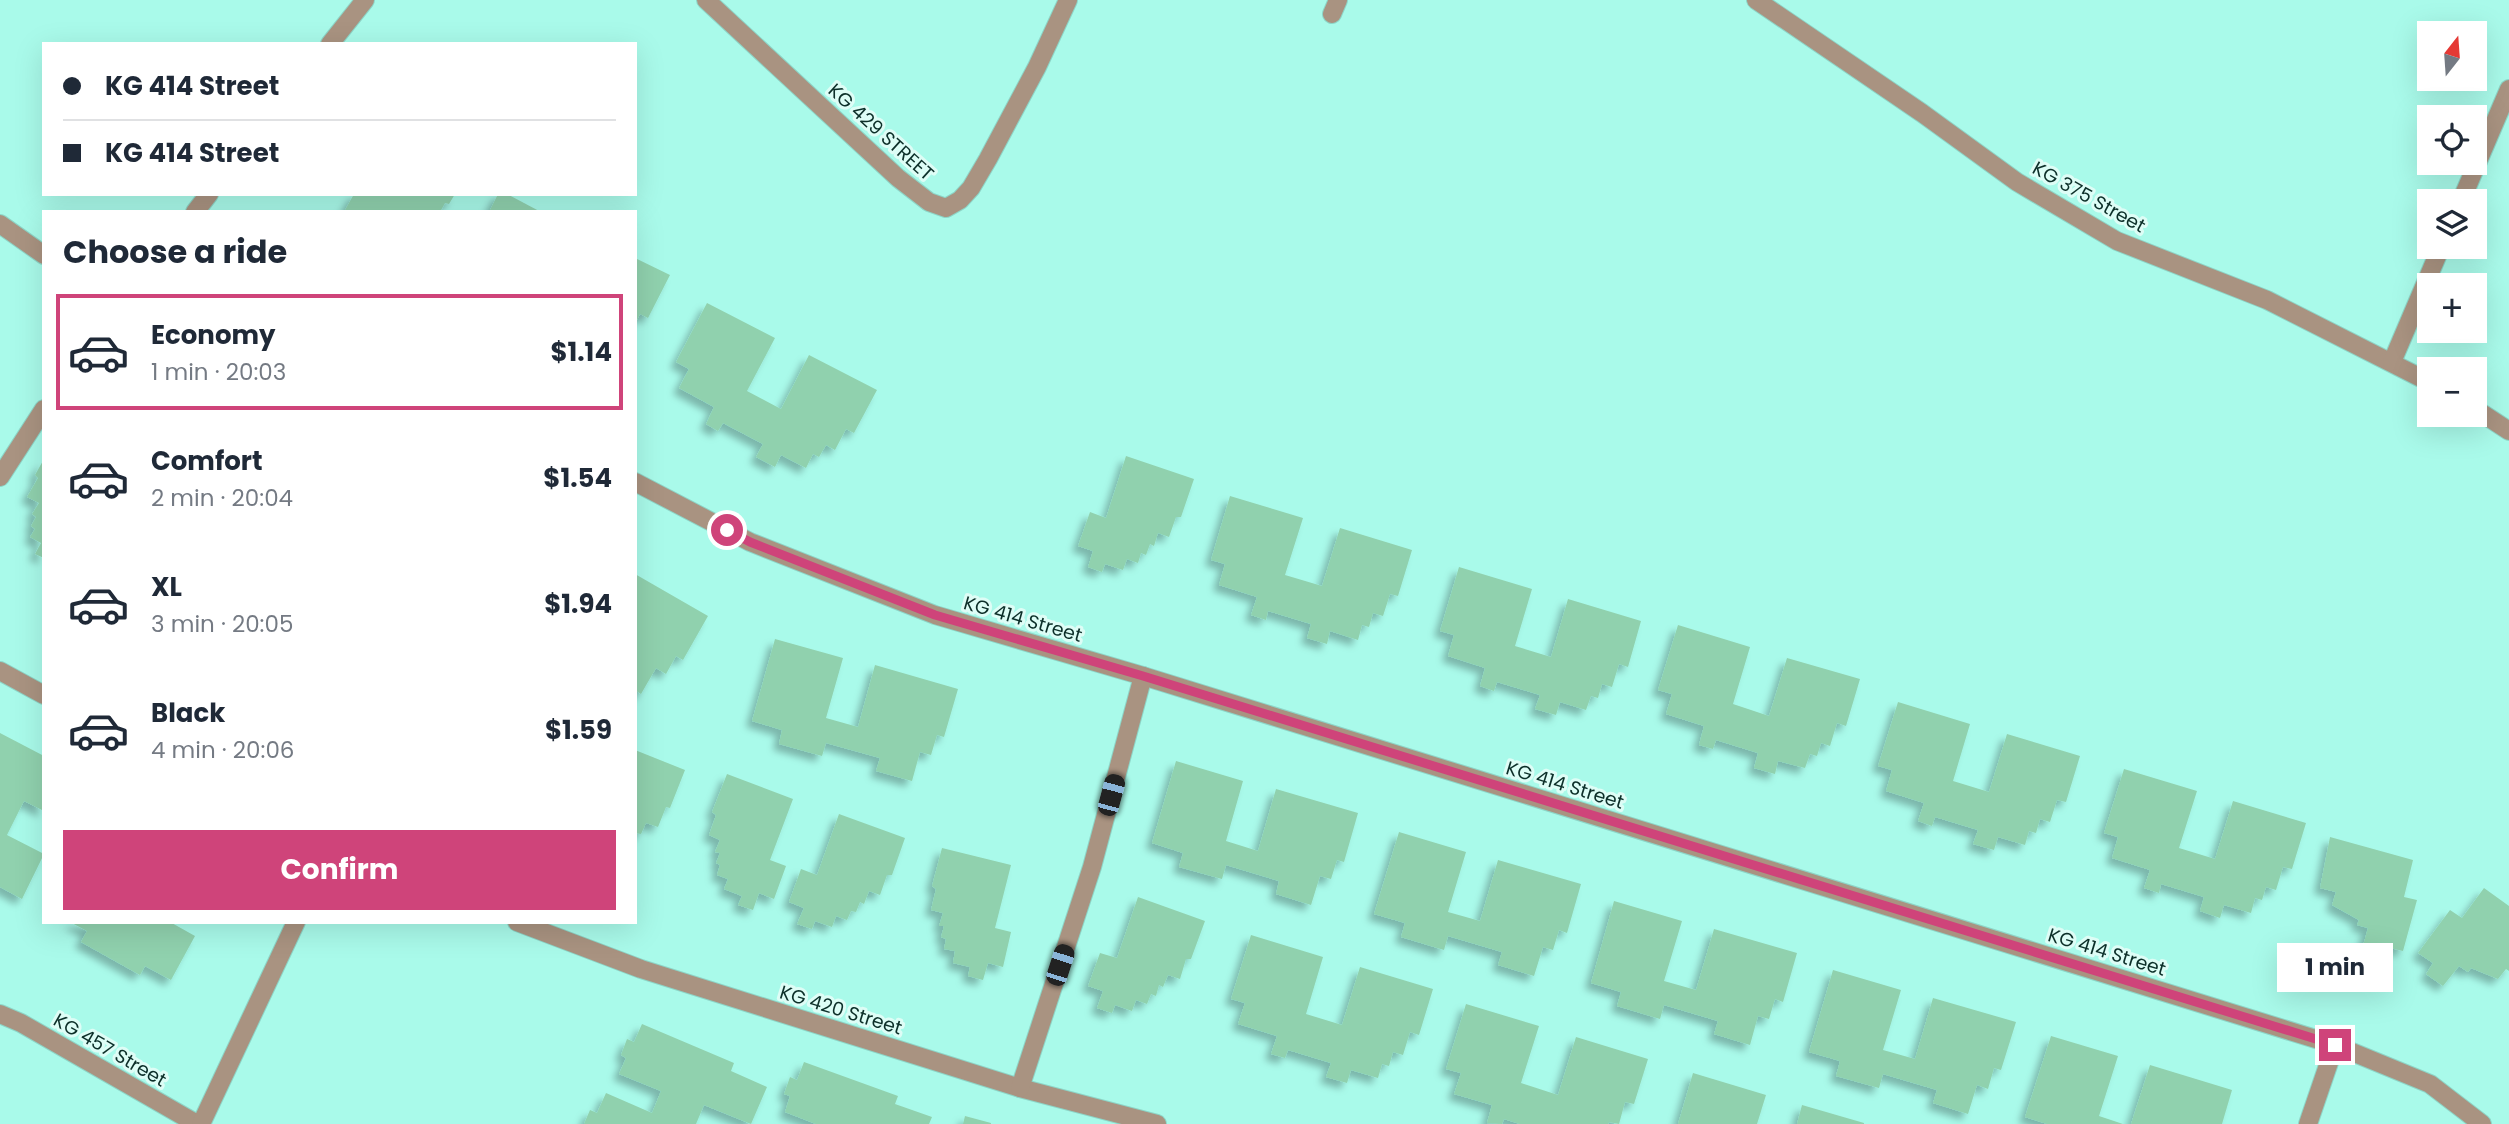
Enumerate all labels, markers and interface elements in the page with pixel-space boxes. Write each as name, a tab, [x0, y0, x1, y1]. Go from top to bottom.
north arrow	[2417, 21, 2487, 91]
map controls	[2417, 21, 2487, 427]
text: KG 414 Street	[105, 68, 279, 104]
street label: KG 429 STREET	[822, 77, 940, 187]
button: locate	[2417, 105, 2487, 175]
text: KG 414 Street	[105, 135, 279, 171]
street label: KG 375 Street	[2028, 155, 2150, 239]
button: layers	[2417, 189, 2487, 259]
text: Choose a ride	[63, 229, 287, 274]
button: +	[2417, 273, 2487, 343]
text: Economy	[151, 317, 275, 353]
icon: car	[67, 321, 130, 384]
text: $1.14	[550, 334, 612, 370]
text: 1 min · 20:03	[151, 356, 286, 388]
button: −	[2417, 357, 2487, 427]
text: Comfort	[151, 443, 263, 479]
icon: car	[67, 447, 130, 510]
text: $1.54	[543, 460, 612, 496]
text: 2 min · 20:04	[151, 482, 293, 514]
route start	[711, 514, 743, 546]
text: XL	[151, 569, 182, 605]
icon: car	[67, 573, 130, 636]
text: $1.94	[544, 586, 612, 622]
street label: KG 414 Street	[961, 589, 1085, 649]
text: 3 min · 20:05	[151, 608, 293, 640]
text: Black	[151, 695, 225, 731]
icon: car	[67, 699, 130, 762]
text: $1.59	[545, 712, 612, 748]
text: 4 min · 20:06	[151, 734, 294, 766]
street label: KG 414 Street	[1503, 754, 1627, 816]
car	[1096, 772, 1127, 818]
button: Confirm	[63, 830, 616, 910]
street label: KG 414 Street	[2045, 921, 2169, 983]
car	[1044, 942, 1077, 988]
callout: 1 min	[2277, 944, 2393, 992]
text: 1 min	[2305, 951, 2365, 983]
street label: KG 420 Street	[776, 979, 906, 1041]
street label: KG 457 Street	[49, 1007, 171, 1093]
route end	[2319, 1029, 2351, 1061]

